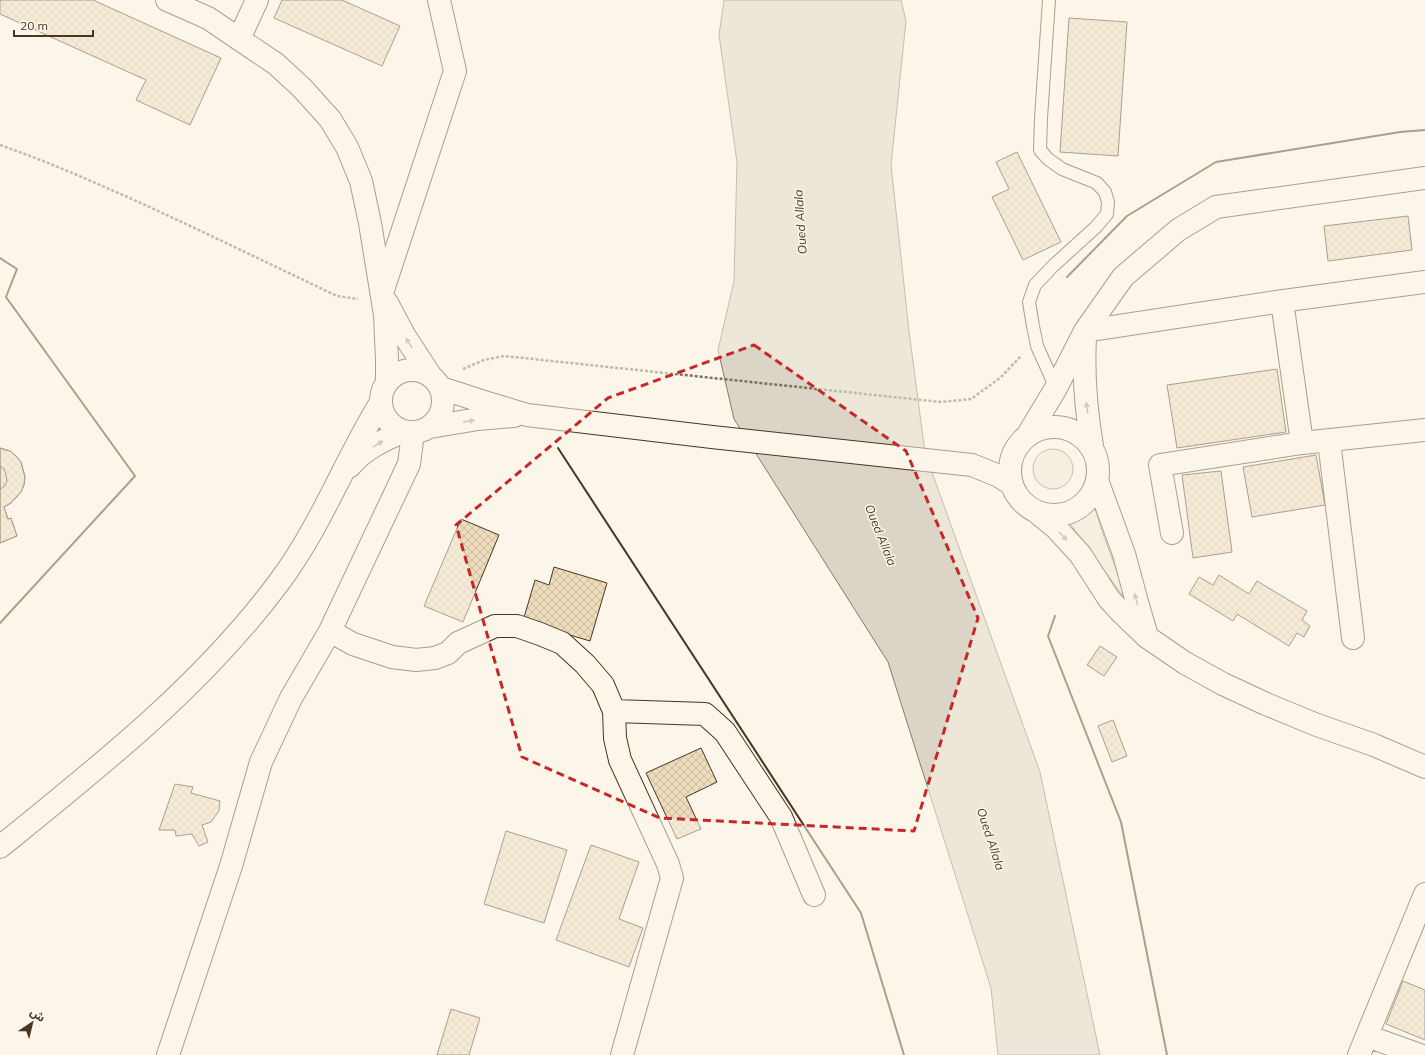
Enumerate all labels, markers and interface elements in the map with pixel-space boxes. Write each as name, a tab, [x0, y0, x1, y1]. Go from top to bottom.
scale bar	[14, 12, 93, 38]
text: 20 m	[20, 18, 48, 33]
water label: Oued Allala	[790, 189, 810, 255]
one-way arrow	[406, 337, 413, 349]
one-way arrow	[1083, 402, 1090, 414]
one-way arrow	[463, 418, 475, 424]
one-way arrow	[372, 440, 384, 447]
water label: Oued Allala	[862, 502, 900, 568]
one-way arrow	[1059, 531, 1068, 541]
one-way arrow	[1133, 593, 1139, 605]
water label: Oued Allala	[974, 806, 1008, 872]
north arrow	[12, 1003, 52, 1043]
text: ش	[28, 1005, 48, 1025]

